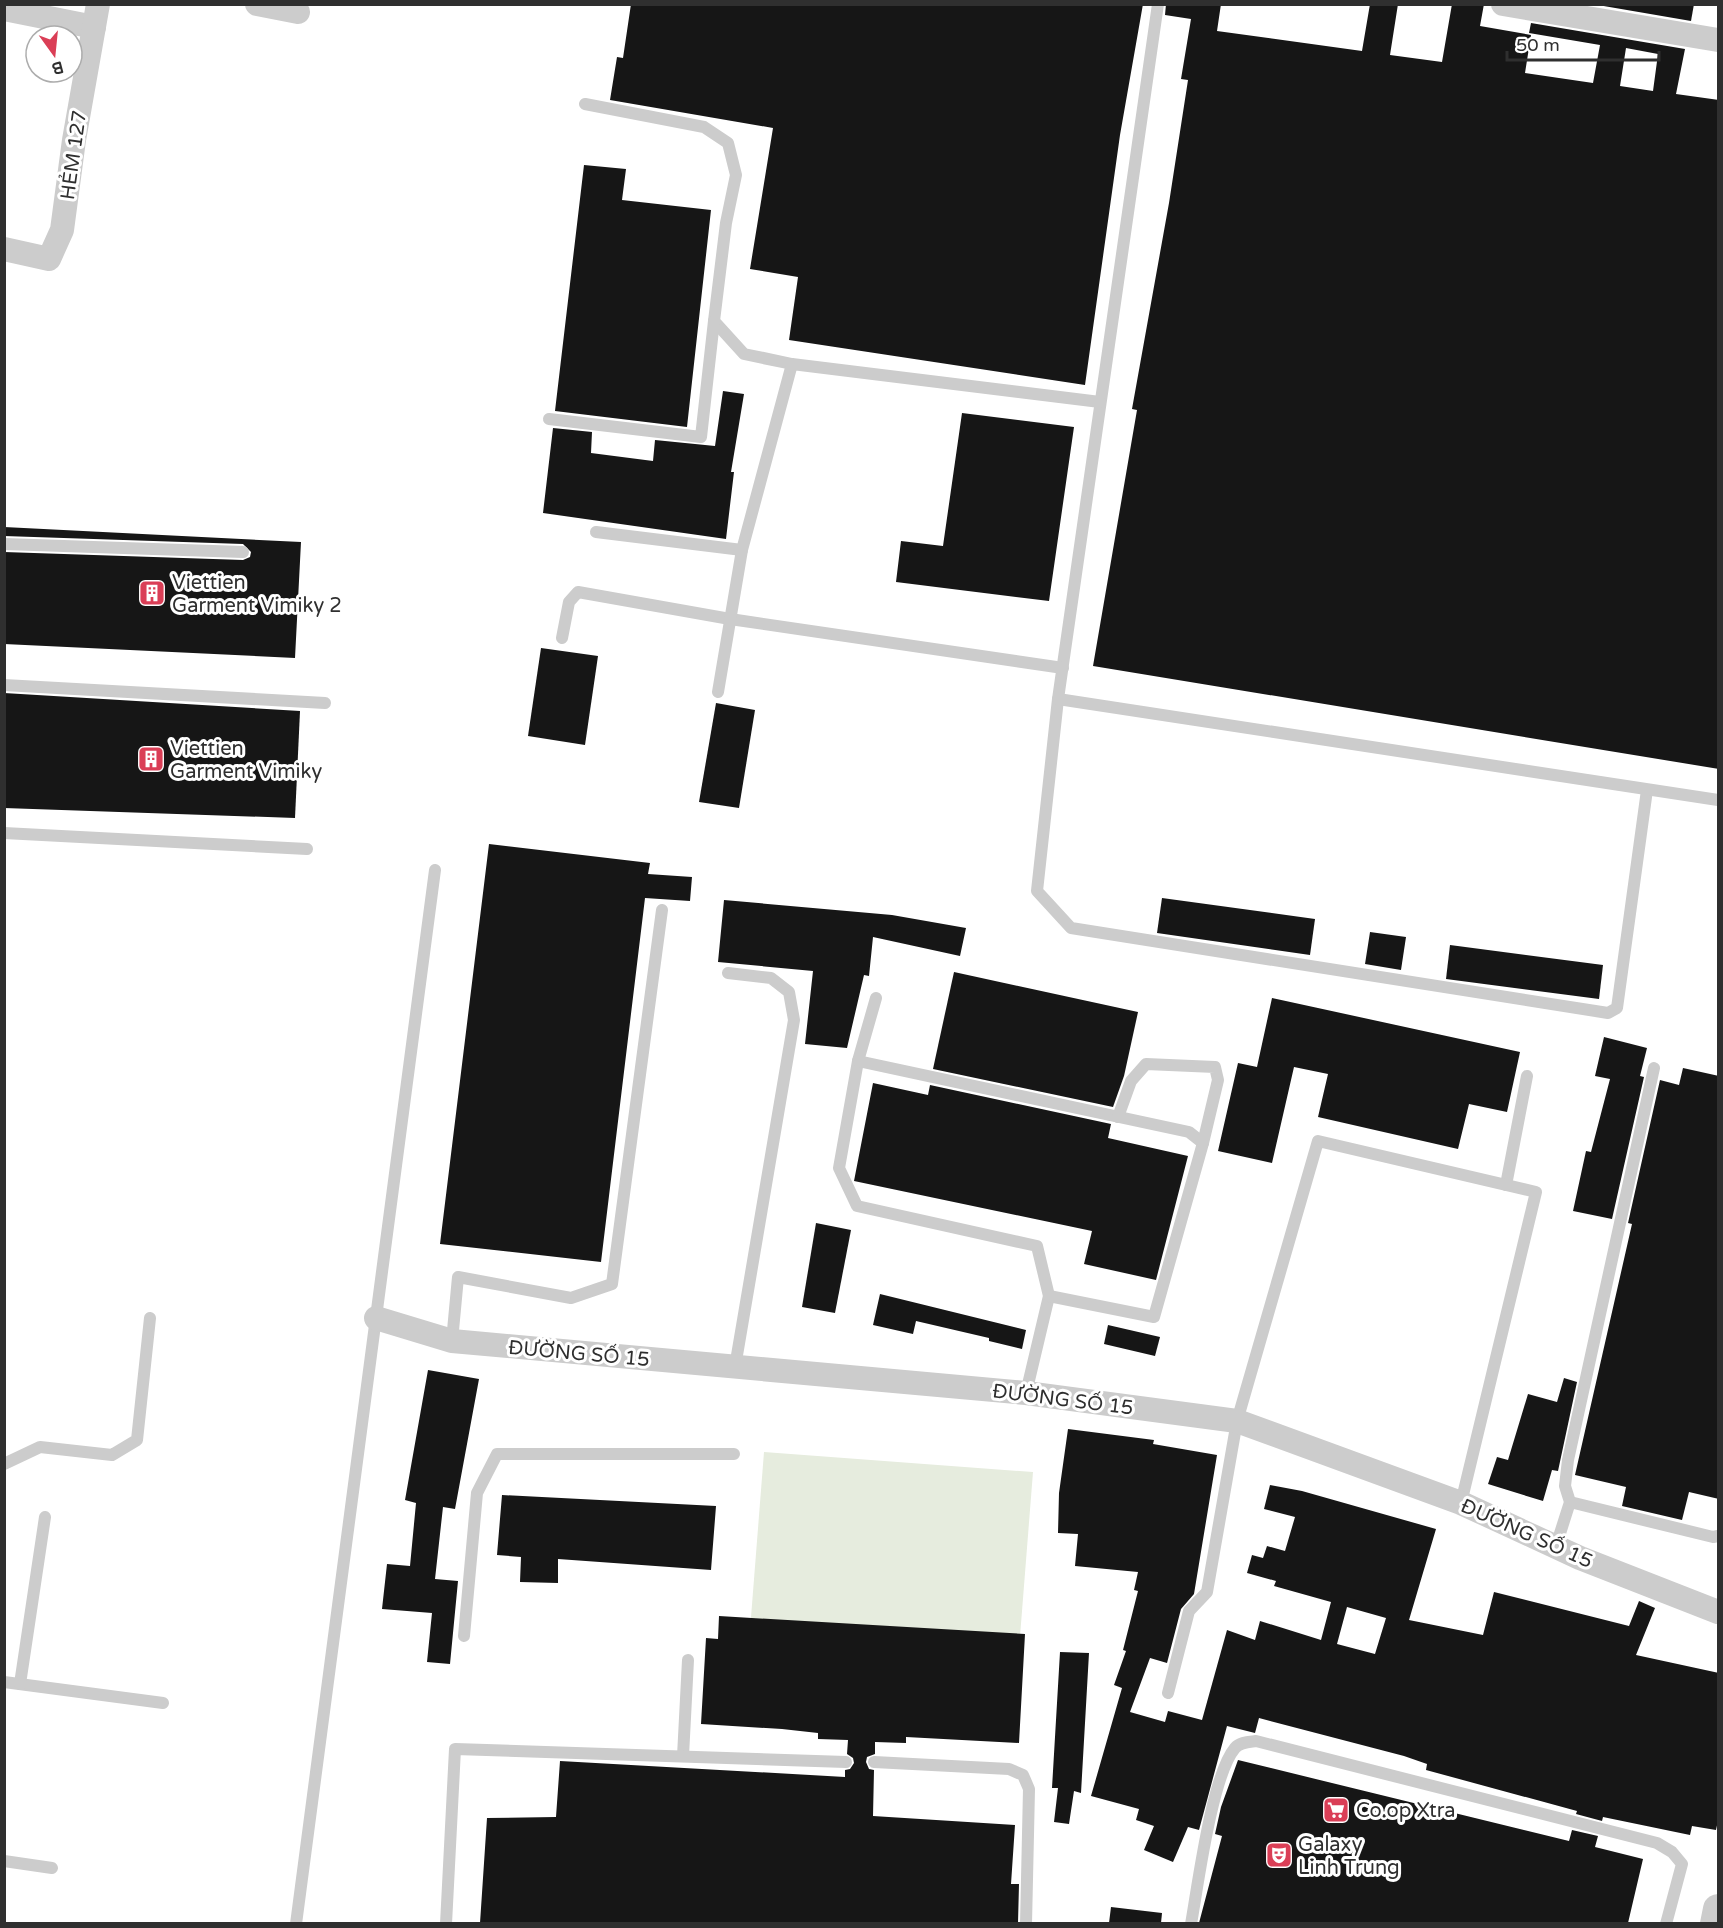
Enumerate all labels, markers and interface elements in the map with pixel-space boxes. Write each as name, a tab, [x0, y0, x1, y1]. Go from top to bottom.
north arrow	[24, 24, 84, 84]
scale bar	[1507, 24, 1658, 62]
text: 50 m	[1516, 34, 1560, 56]
text: B	[50, 56, 66, 79]
street label: HẺM 127	[55, 109, 92, 201]
place label: Viettien Garment Vimiky 2	[172, 571, 342, 618]
building icon: Viettien Garment Vimiky 2	[137, 578, 167, 608]
place label: Viettien Garment Vimiky	[170, 737, 322, 784]
building icon: Viettien Garment Vimiky	[136, 744, 166, 774]
street label: ĐƯỜNG SỐ 15	[507, 1333, 651, 1372]
street label: ĐƯỜNG SỐ 15	[991, 1376, 1135, 1421]
street label: ĐƯỜNG SỐ 15	[1457, 1491, 1598, 1574]
supermarket icon: Co.op Xtra	[1321, 1795, 1351, 1825]
place label: Co.op Xtra	[1356, 1799, 1456, 1823]
place label: Galaxy Linh Trung	[1298, 1833, 1400, 1880]
theatre icon: Galaxy Linh Trung	[1264, 1840, 1294, 1870]

